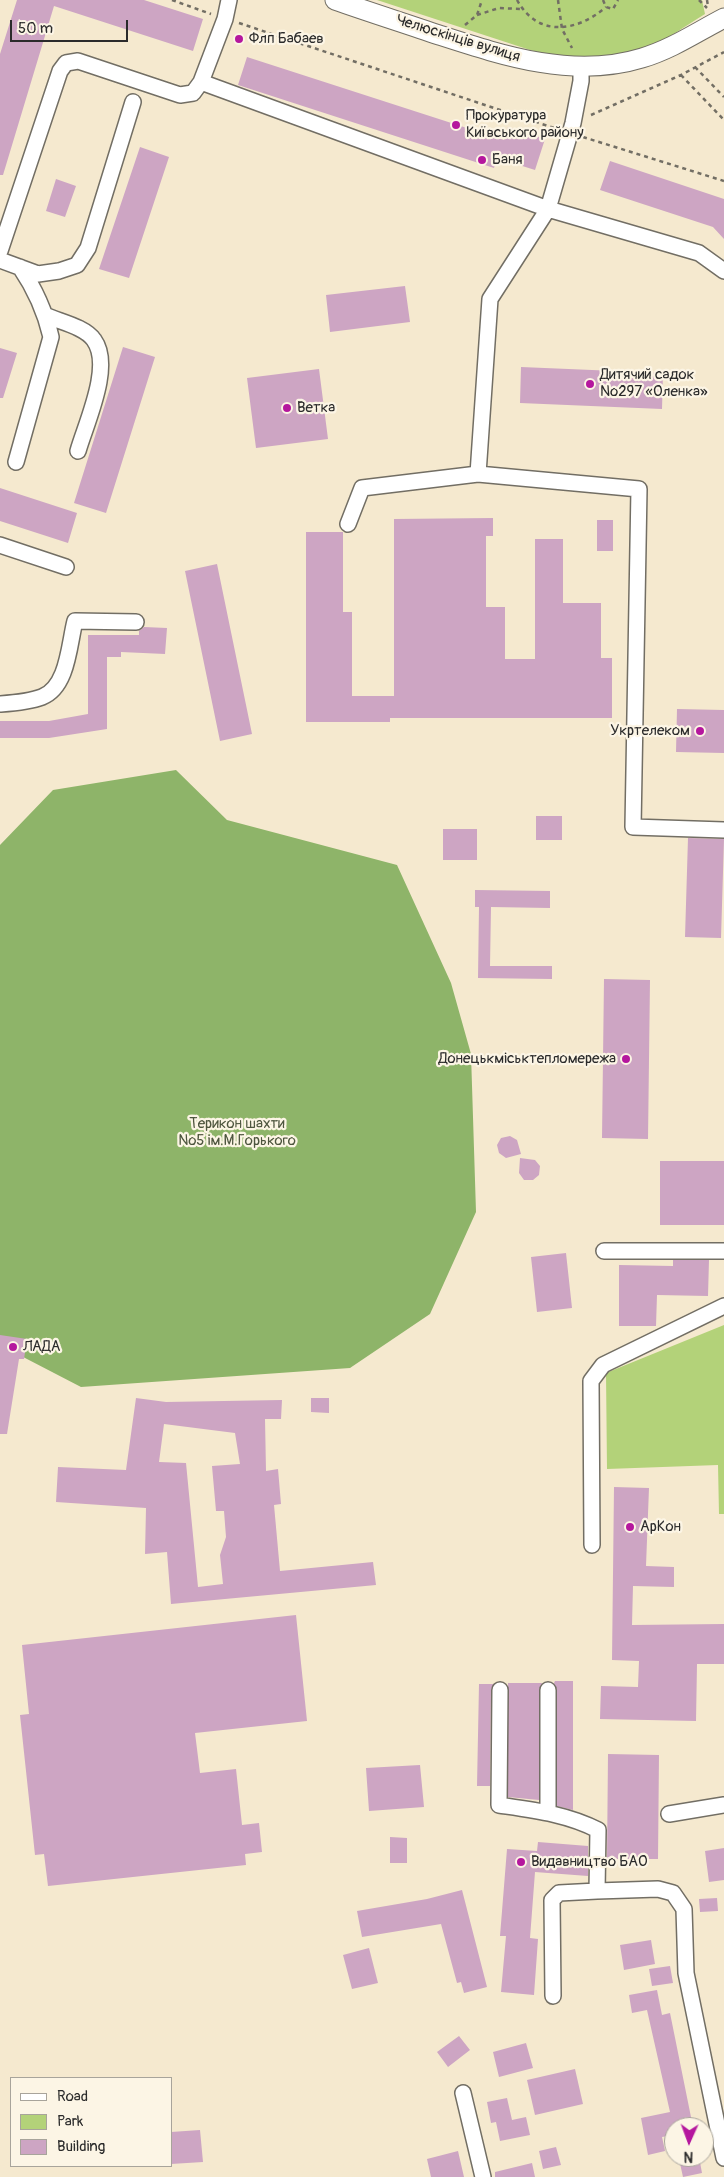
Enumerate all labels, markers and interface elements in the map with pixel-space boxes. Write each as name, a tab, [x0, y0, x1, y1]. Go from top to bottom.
scale bar	[12, 10, 130, 42]
street label: Челюскінців вулиця	[394, 12, 522, 66]
text: 50 m	[18, 19, 53, 38]
place label: Флп Бабаев	[249, 30, 324, 48]
marker: Флп Бабаев	[233, 33, 245, 45]
place label: Прокуратура Київського району	[466, 107, 584, 142]
marker: Прокуратура Київського району	[450, 119, 462, 131]
place label: Баня	[492, 151, 523, 169]
marker: Баня	[476, 154, 488, 166]
place label: Дитячий садок №297 «Оленка»	[600, 366, 708, 401]
marker: Дитячий садок №297 «Оленка»	[584, 378, 596, 390]
place label: Ветка	[297, 399, 335, 417]
marker: Ветка	[281, 402, 293, 414]
place label: Укртелеком	[610, 722, 690, 740]
marker: Укртелеком	[694, 725, 706, 737]
place label: Донецькміськтепломережа	[438, 1050, 616, 1068]
marker: Донецькміськтепломережа	[620, 1053, 632, 1065]
park label: Терикон шахти №5 ім.М.Горького	[178, 1115, 296, 1150]
place label: ЛАДА	[23, 1338, 60, 1356]
marker: ЛАДА	[7, 1341, 19, 1353]
place label: АрКон	[640, 1518, 681, 1536]
marker: АрКон	[624, 1521, 636, 1533]
place label: Видавництво БАО	[531, 1853, 648, 1871]
marker: Видавництво БАО	[515, 1856, 527, 1868]
legend	[10, 2077, 172, 2167]
text: Road	[57, 2087, 88, 2106]
text: Park	[57, 2112, 83, 2131]
north arrow	[664, 2117, 714, 2167]
text: Building	[57, 2137, 105, 2156]
text: N	[683, 2148, 694, 2165]

